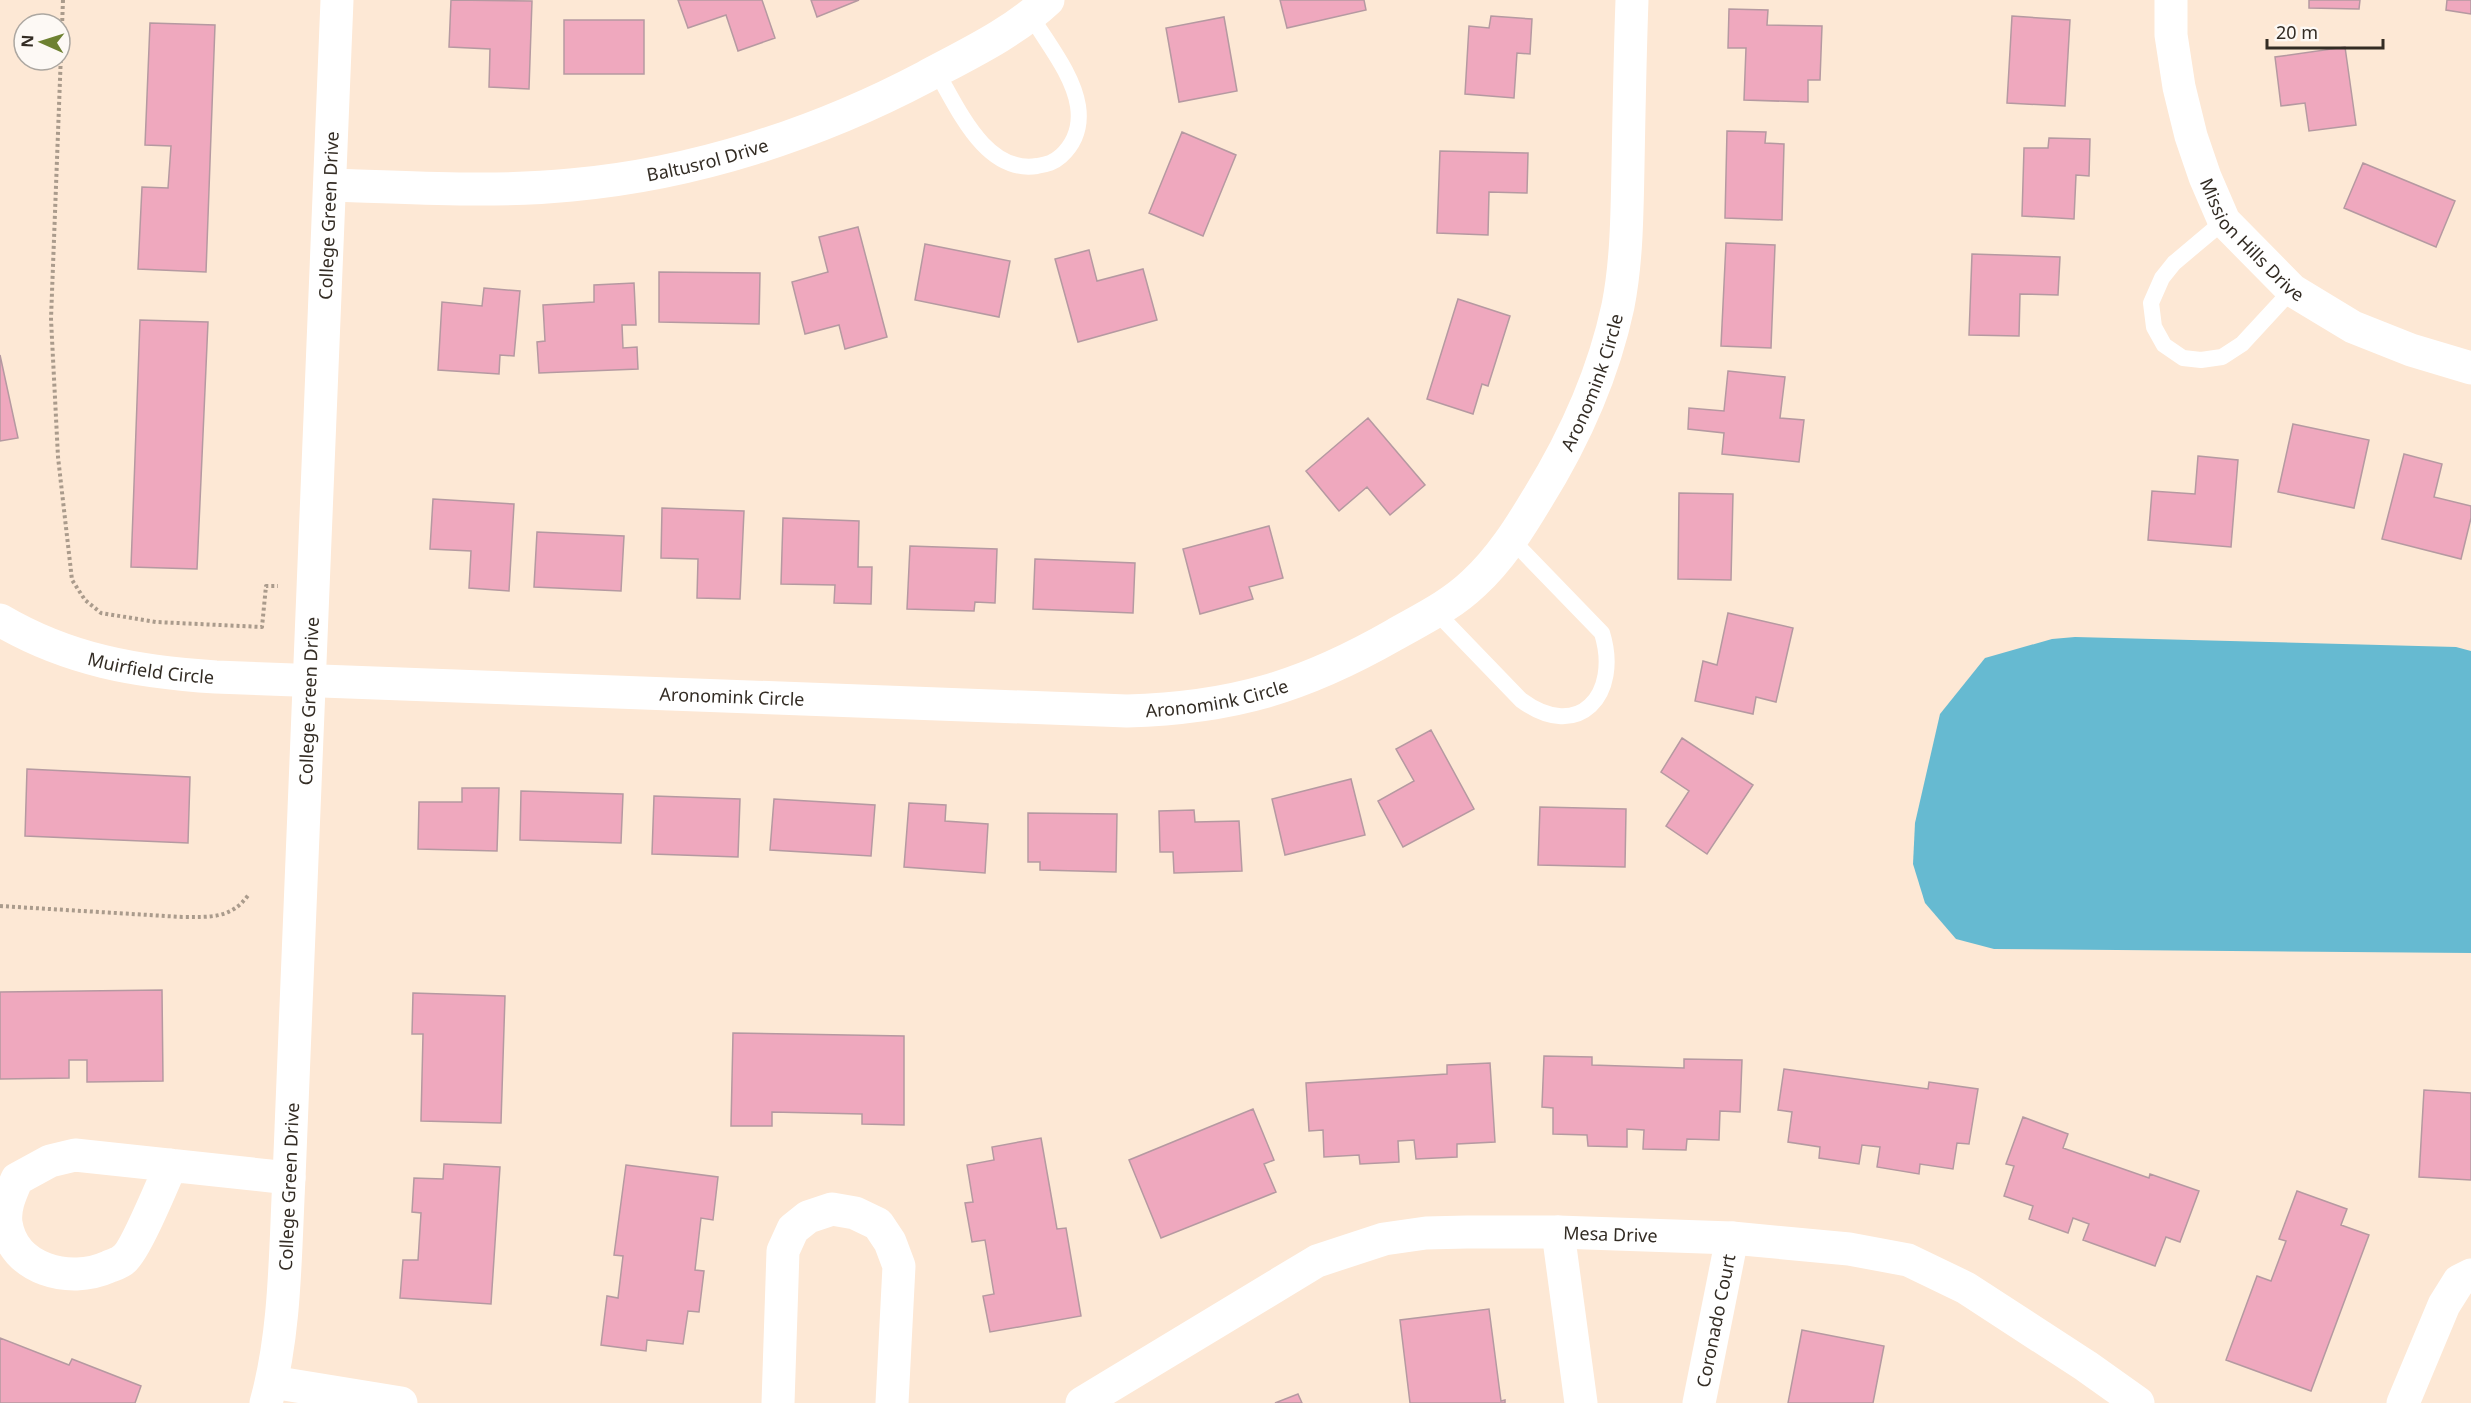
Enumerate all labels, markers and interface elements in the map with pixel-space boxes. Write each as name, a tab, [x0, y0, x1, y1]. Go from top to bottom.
north arrow	[12, 12, 72, 72]
scale bar	[2267, 12, 2382, 50]
text: 20 m	[2276, 20, 2318, 44]
text: N	[16, 34, 38, 48]
street label: College Green Drive	[313, 131, 344, 300]
street label: Baltusrol Drive	[645, 132, 771, 186]
street label: Mission Hills Drive	[2195, 174, 2309, 307]
street label: Aronomink Circle	[1555, 311, 1628, 455]
street label: College Green Drive	[293, 616, 324, 786]
street label: Muirfield Circle	[85, 646, 215, 689]
street label: Aronomink Circle	[1145, 673, 1291, 722]
street label: Aronomink Circle	[659, 682, 805, 711]
street label: College Green Drive	[273, 1102, 304, 1271]
street label: Mesa Drive	[1563, 1220, 1658, 1247]
street label: Coronado Court	[1690, 1251, 1741, 1389]

